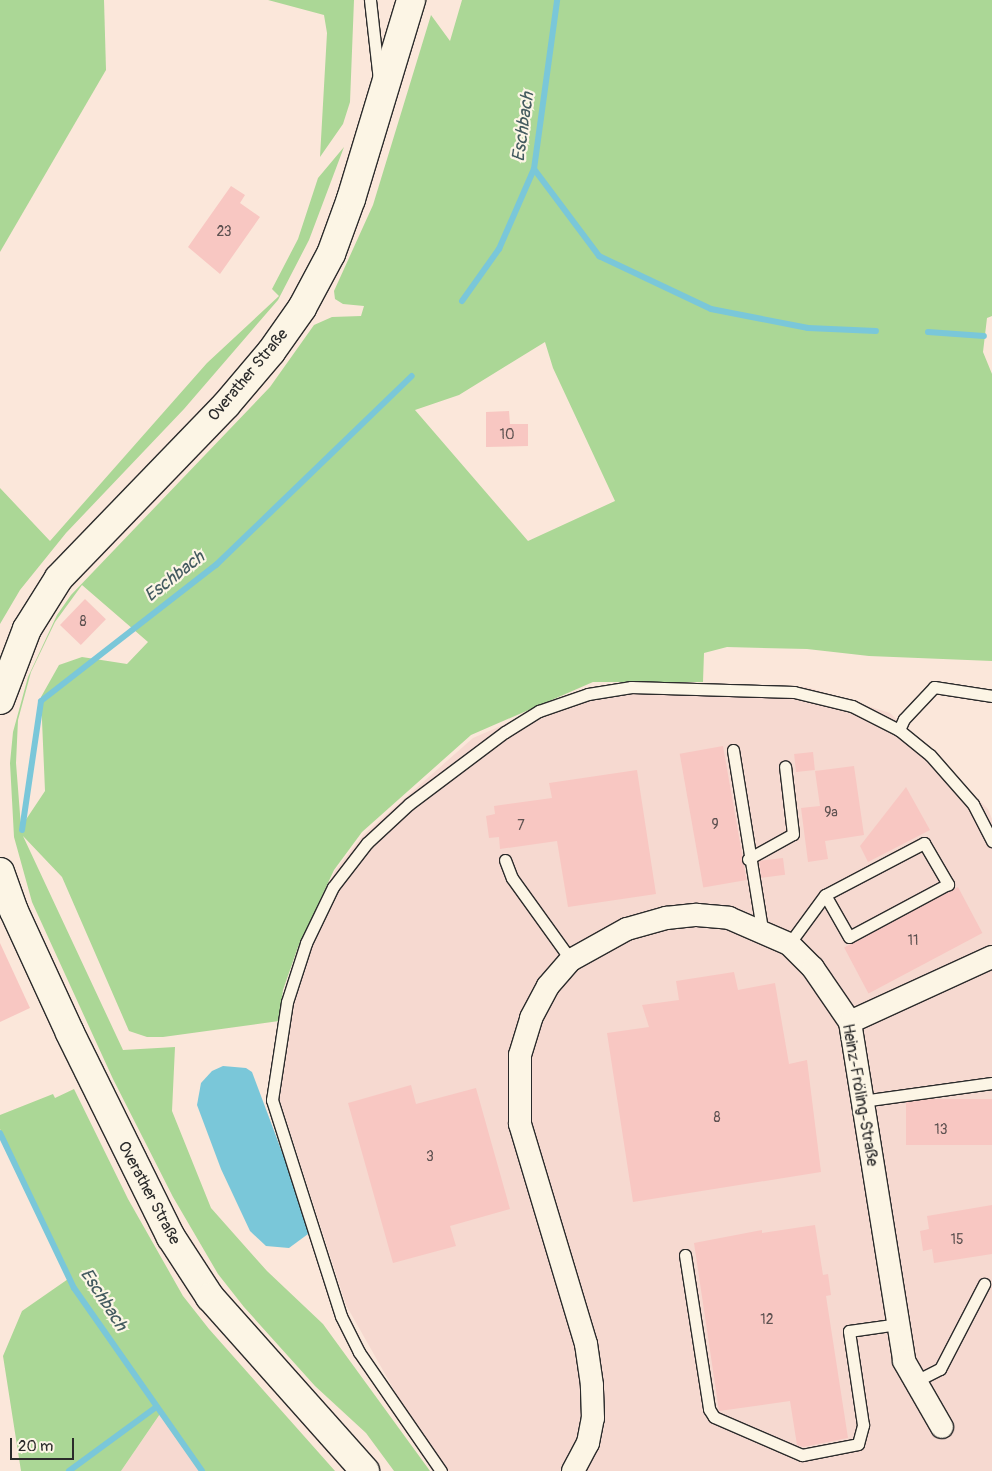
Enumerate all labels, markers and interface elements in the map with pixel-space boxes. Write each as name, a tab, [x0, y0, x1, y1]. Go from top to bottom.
water label: Eschbach	[508, 91, 540, 163]
house number: 23	[216, 224, 232, 240]
street label: Overather Straße	[204, 325, 292, 425]
house number: 10	[499, 427, 515, 443]
water label: Eschbach	[141, 547, 209, 607]
house number: 8	[79, 614, 87, 630]
house number: 9a	[824, 805, 838, 821]
house number: 9	[711, 817, 719, 833]
house number: 7	[517, 818, 525, 834]
house number: 11	[908, 933, 918, 949]
street label: Heinz-Fröling-Straße	[838, 1022, 882, 1168]
house number: 8	[713, 1110, 721, 1126]
house number: 13	[934, 1122, 948, 1138]
street label: Overather Straße	[114, 1138, 184, 1248]
house number: 3	[426, 1149, 434, 1165]
house number: 15	[950, 1232, 964, 1248]
water label: Eschbach	[75, 1265, 131, 1335]
house number: 12	[760, 1312, 774, 1328]
scale bar	[12, 1428, 76, 1460]
text: 20 m	[18, 1437, 53, 1456]

